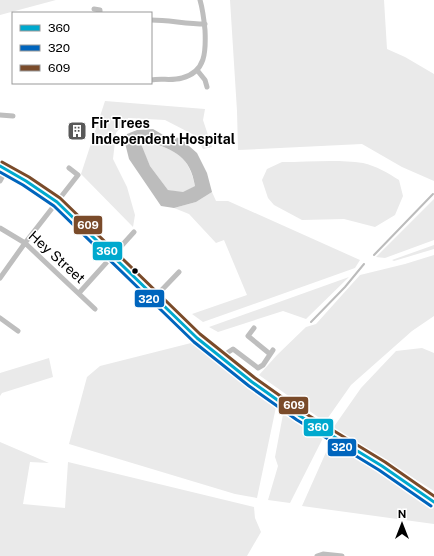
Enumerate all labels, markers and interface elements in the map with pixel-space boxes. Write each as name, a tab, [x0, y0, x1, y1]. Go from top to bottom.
legend	[12, 12, 152, 84]
text: 360	[48, 21, 70, 35]
text: 320	[48, 41, 70, 55]
text: 609	[48, 61, 70, 75]
place label: Fir Trees Independent Hospital	[91, 115, 236, 147]
building icon: Fir Trees Independent Hospital	[66, 120, 88, 142]
line badge: 609	[73, 215, 103, 235]
text: 609	[77, 219, 99, 231]
street label: Hey Street	[26, 228, 88, 286]
line badge: 360	[92, 241, 123, 261]
text: 360	[96, 245, 118, 257]
unlabelled marker	[130, 266, 140, 276]
line badge: 320	[134, 289, 165, 308]
text: 320	[138, 293, 160, 305]
line badge: 609	[278, 396, 309, 415]
text: 609	[283, 399, 305, 411]
line badge: 360	[303, 418, 334, 437]
text: 360	[307, 421, 329, 433]
line badge: 320	[327, 438, 357, 457]
text: 320	[331, 441, 353, 453]
north arrow	[382, 504, 422, 544]
text: N	[398, 508, 406, 520]

